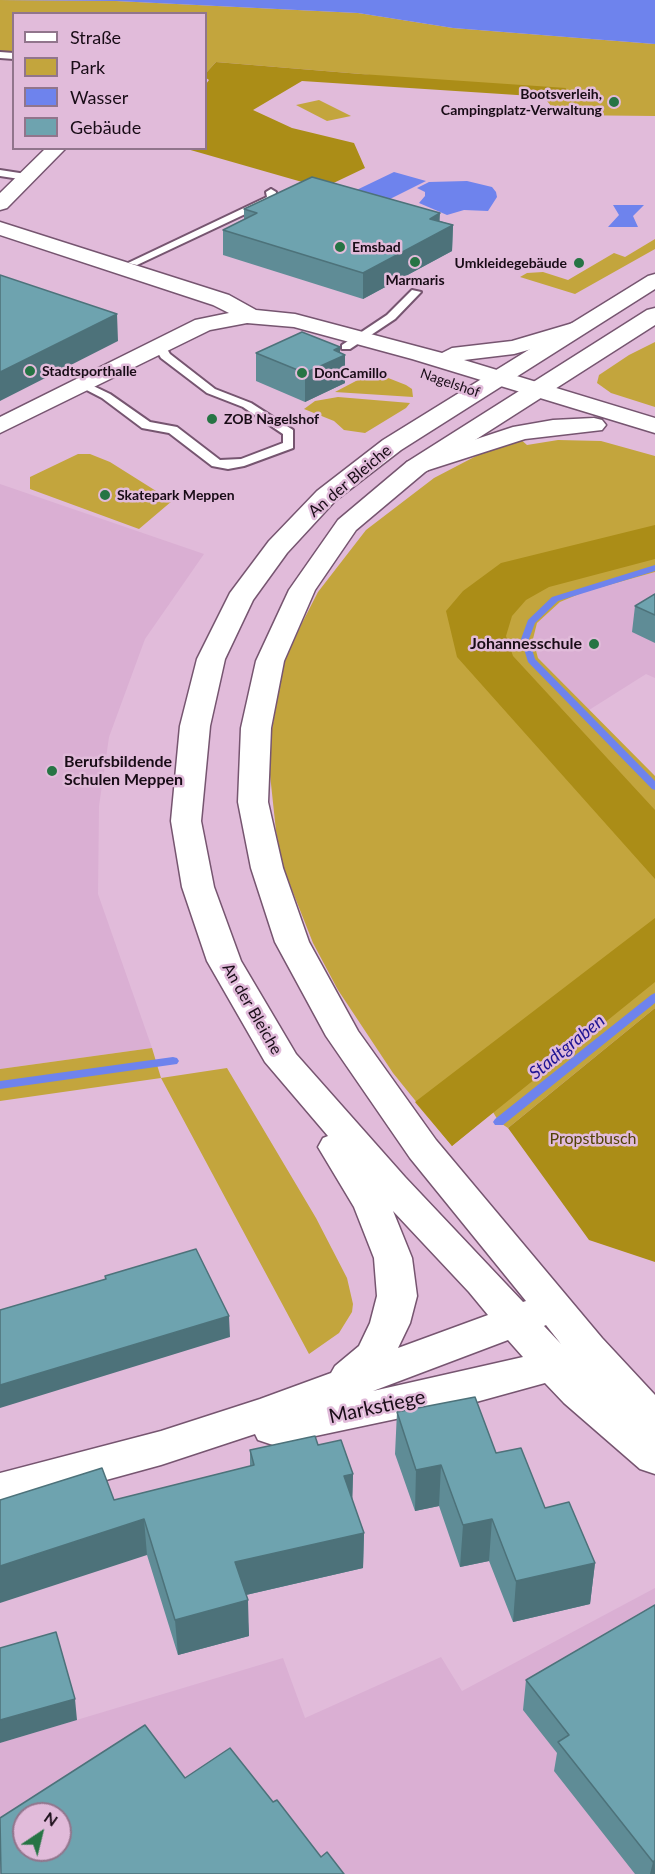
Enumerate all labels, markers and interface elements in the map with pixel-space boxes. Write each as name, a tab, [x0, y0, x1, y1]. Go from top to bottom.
legend	[12, 12, 207, 150]
text: Straße	[70, 26, 121, 48]
text: Park	[70, 56, 105, 78]
text: Wasser	[70, 86, 128, 108]
place label: Bootsverleih, Campingplatz-Verwaltung	[441, 86, 602, 118]
marker: Bootsverleih, Campingplatz-Verwaltung	[607, 95, 621, 109]
text: Gebäude	[70, 116, 141, 138]
place label: Emsbad	[352, 239, 401, 255]
marker: Emsbad	[333, 240, 347, 254]
marker: Marmaris	[408, 255, 422, 269]
place label: Umkleidegebäude	[455, 255, 567, 271]
marker: Umkleidegebäude	[572, 256, 586, 270]
place label: Marmaris	[385, 272, 445, 288]
place label: Stadtsporthalle	[42, 363, 137, 379]
marker: Stadtsporthalle	[23, 364, 37, 378]
place label: DonCamillo	[314, 365, 387, 381]
street label: Nagelshof	[418, 365, 482, 401]
marker: DonCamillo	[295, 366, 309, 380]
place label: ZOB Nagelshof	[224, 411, 319, 427]
marker: ZOB Nagelshof	[205, 412, 219, 426]
street label: An der Bleiche	[305, 441, 395, 521]
place label: Skatepark Meppen	[117, 487, 235, 503]
marker: Skatepark Meppen	[98, 488, 112, 502]
place label: Johannesschule	[470, 634, 582, 654]
marker: Johannesschule	[587, 637, 601, 651]
place label: Berufsbildende Schulen Meppen	[64, 752, 183, 790]
marker: Berufsbildende Schulen Meppen	[45, 764, 59, 778]
street label: An der Bleiche	[218, 960, 286, 1058]
water label: Stadtgraben	[525, 1010, 609, 1084]
park label: Propstbusch	[549, 1129, 637, 1149]
street label: Markstiege	[327, 1385, 427, 1429]
north arrow	[12, 1802, 72, 1862]
text: N	[41, 1807, 62, 1830]

